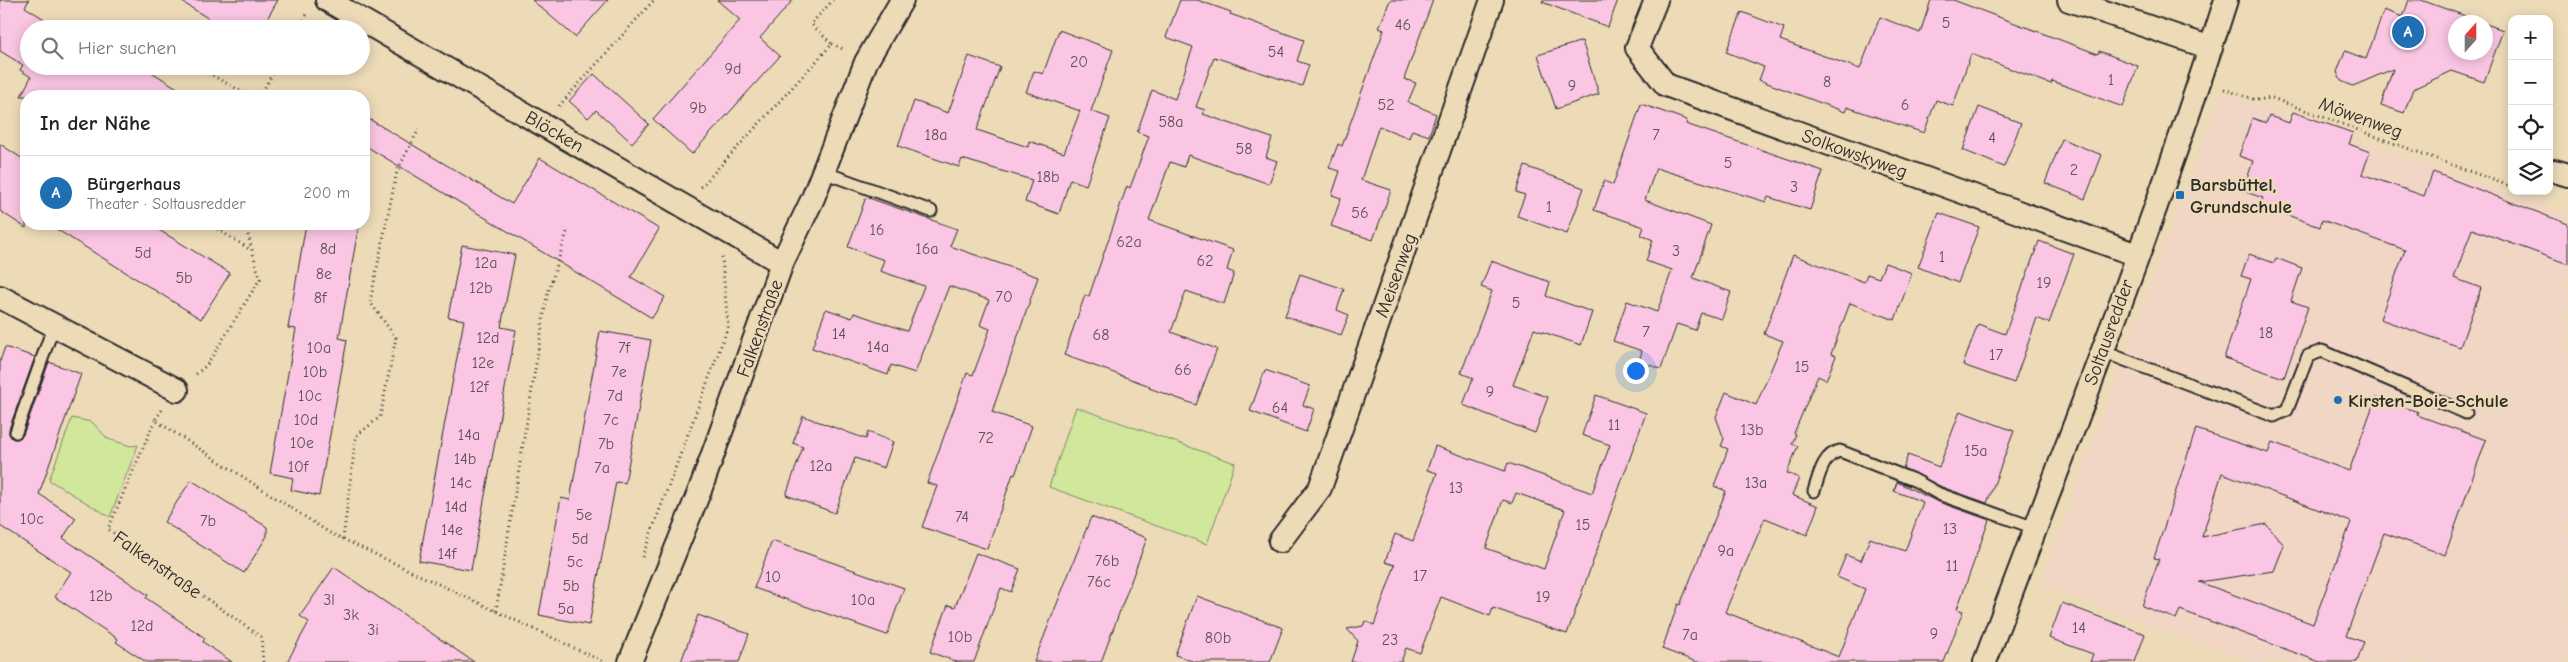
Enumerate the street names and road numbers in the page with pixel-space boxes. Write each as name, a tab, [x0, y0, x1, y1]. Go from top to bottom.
street label: Möwenweg	[2316, 93, 2406, 143]
street label: Blöcken	[521, 106, 588, 157]
street label: Solkowskyweg	[1799, 125, 1911, 183]
street label: Meisenweg	[1371, 230, 1421, 321]
street label: Falkenstraße	[732, 276, 788, 380]
street label: Soltausredder	[2080, 276, 2138, 388]
street label: Falkenstraße	[109, 526, 206, 603]

